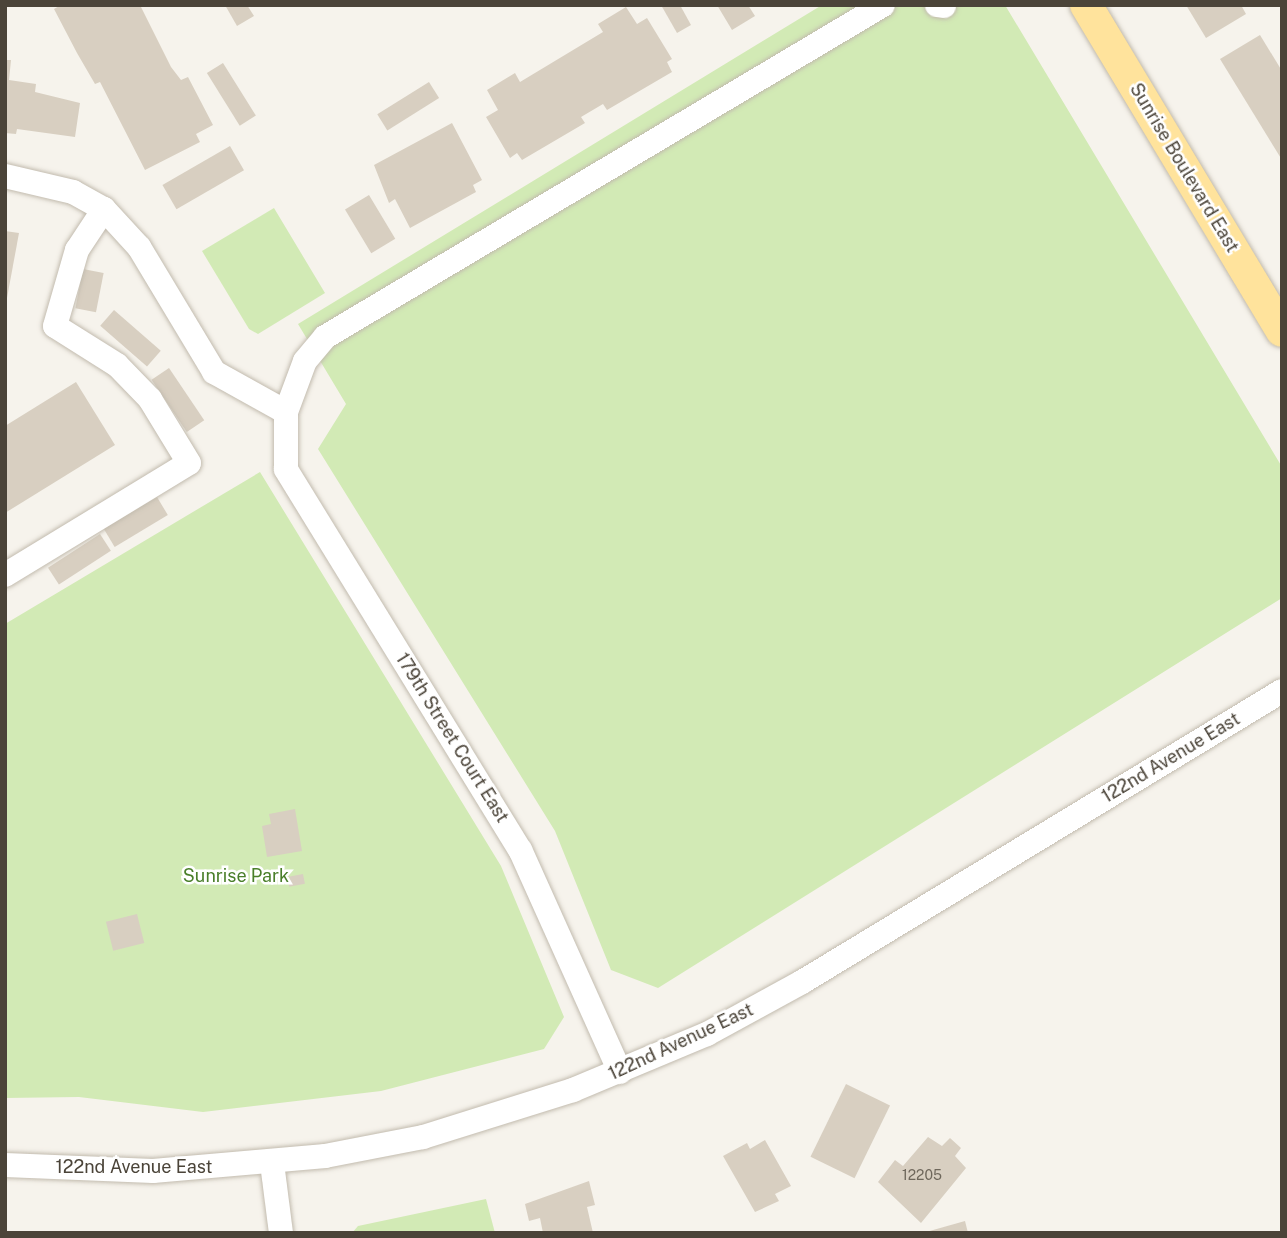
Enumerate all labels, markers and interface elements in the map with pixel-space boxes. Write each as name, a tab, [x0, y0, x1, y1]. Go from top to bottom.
street label: Sunrise Boulevard East	[1125, 79, 1243, 257]
street label: 179th Street Court East	[391, 649, 513, 827]
street label: 122nd Avenue East	[1098, 708, 1244, 808]
park label: Sunrise Park	[183, 865, 289, 887]
street label: 122nd Avenue East	[605, 999, 757, 1085]
street label: 122nd Avenue East	[55, 1156, 213, 1178]
house number: 12205	[902, 1167, 942, 1183]

